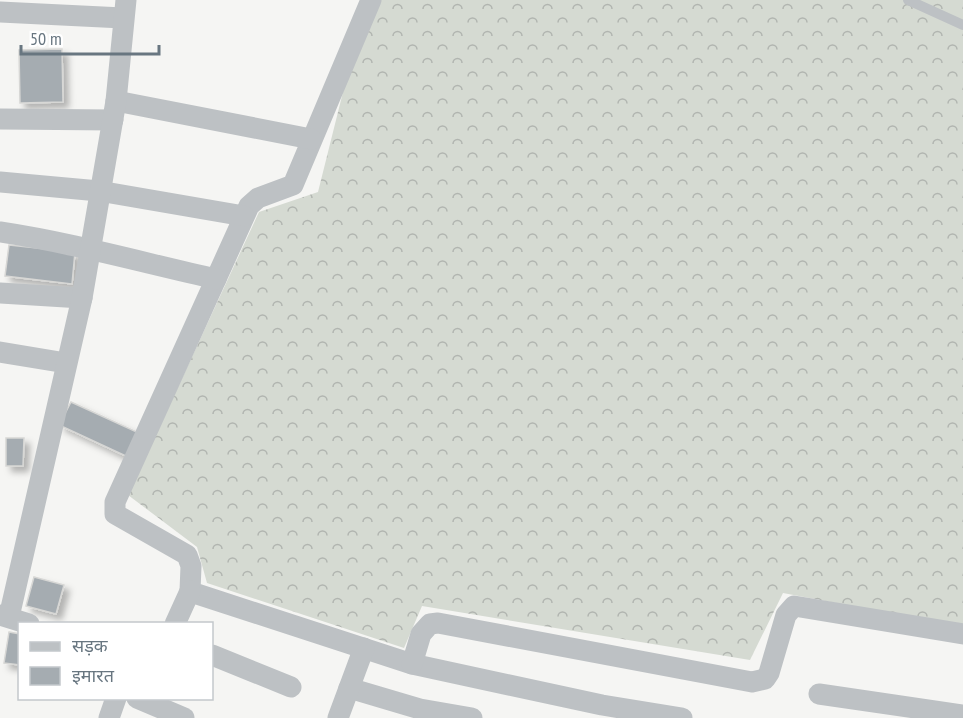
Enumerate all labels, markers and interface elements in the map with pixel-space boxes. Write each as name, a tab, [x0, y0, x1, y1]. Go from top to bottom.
scale bar	[21, 18, 159, 56]
text: 50 m	[30, 27, 62, 50]
legend	[18, 622, 213, 700]
text: सड़क	[72, 634, 109, 657]
text: इमारत	[72, 664, 115, 687]

